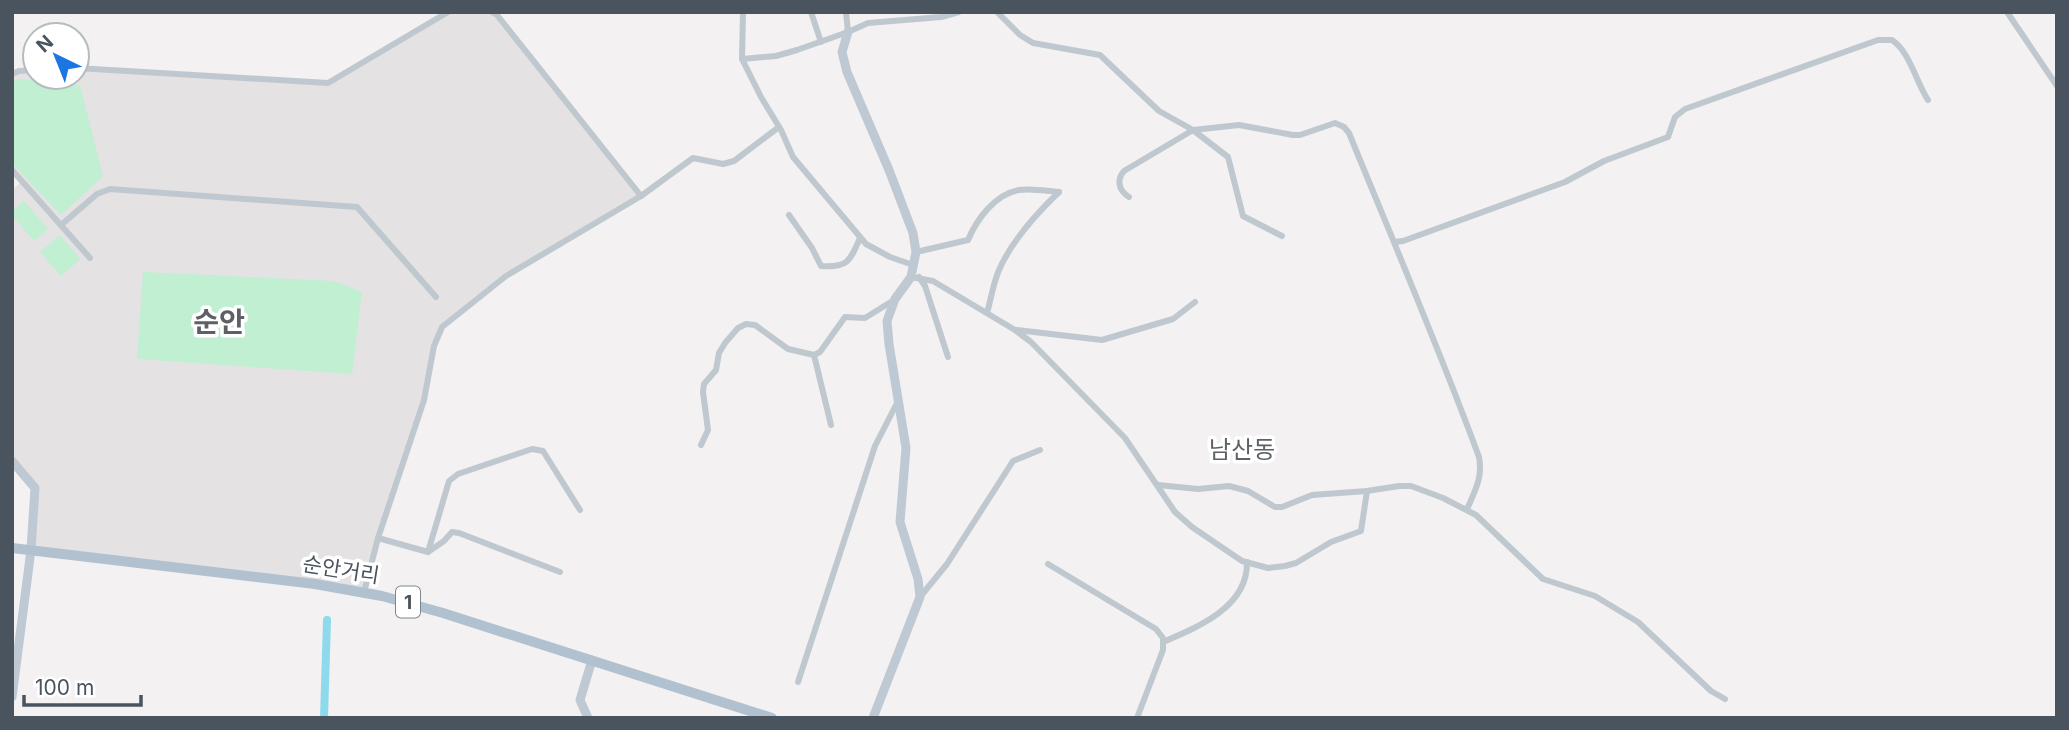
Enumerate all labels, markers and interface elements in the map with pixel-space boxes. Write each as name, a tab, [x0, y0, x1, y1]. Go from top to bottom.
north arrow	[21, 21, 91, 91]
text: N	[32, 31, 58, 57]
district label: 순안	[193, 305, 245, 339]
district label: 남산동	[1209, 435, 1275, 464]
street label: 순안거리	[301, 551, 381, 588]
road number: 1	[396, 586, 420, 618]
scale bar	[24, 664, 142, 708]
text: 100 m	[35, 675, 94, 700]

